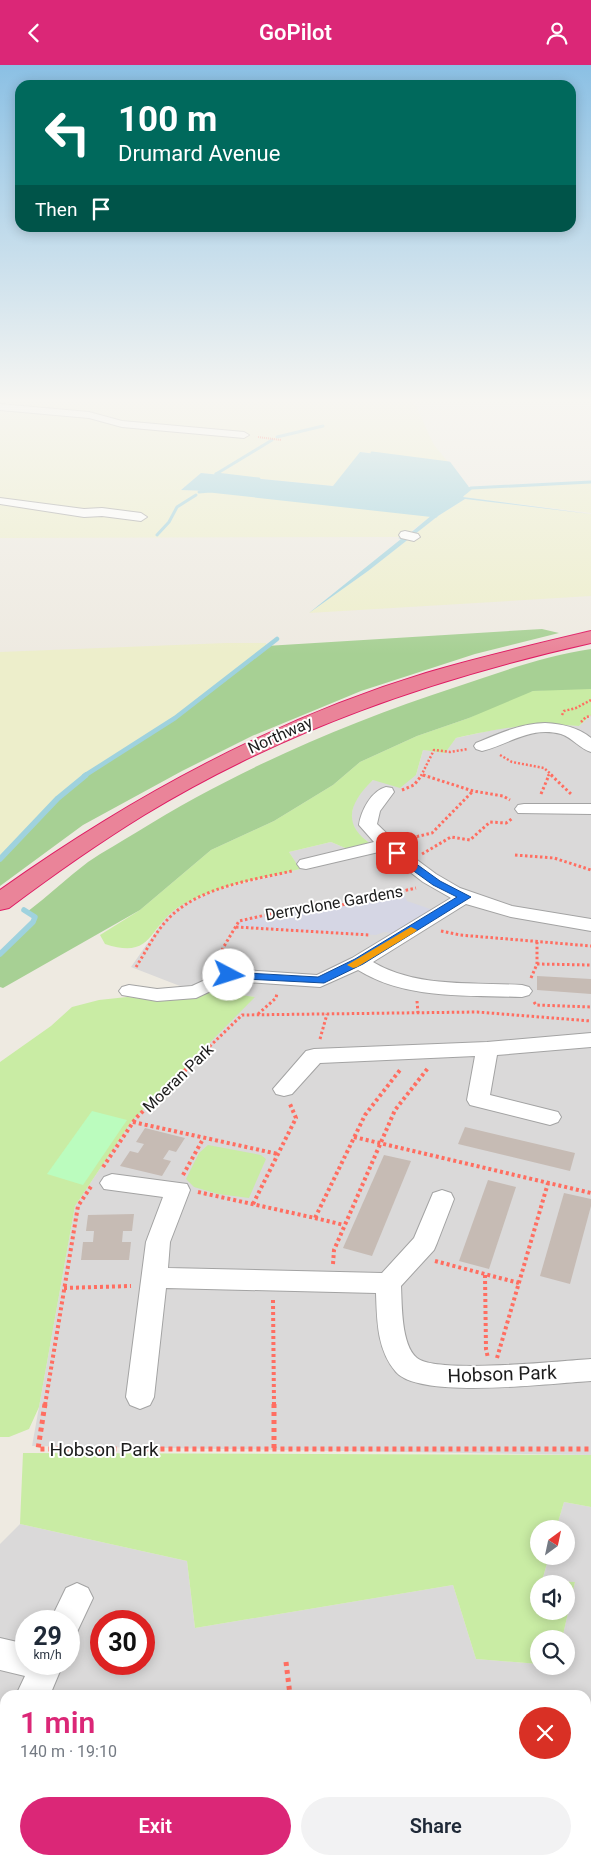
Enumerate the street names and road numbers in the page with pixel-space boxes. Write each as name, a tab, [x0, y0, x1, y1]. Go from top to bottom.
street label: Northway	[245, 712, 316, 758]
street label: Derryclone Gardens	[264, 882, 404, 924]
street label: Moeran Park	[139, 1039, 218, 1116]
street label: Hobson Park	[447, 1361, 557, 1387]
street label: Hobson Park	[49, 1438, 159, 1461]

